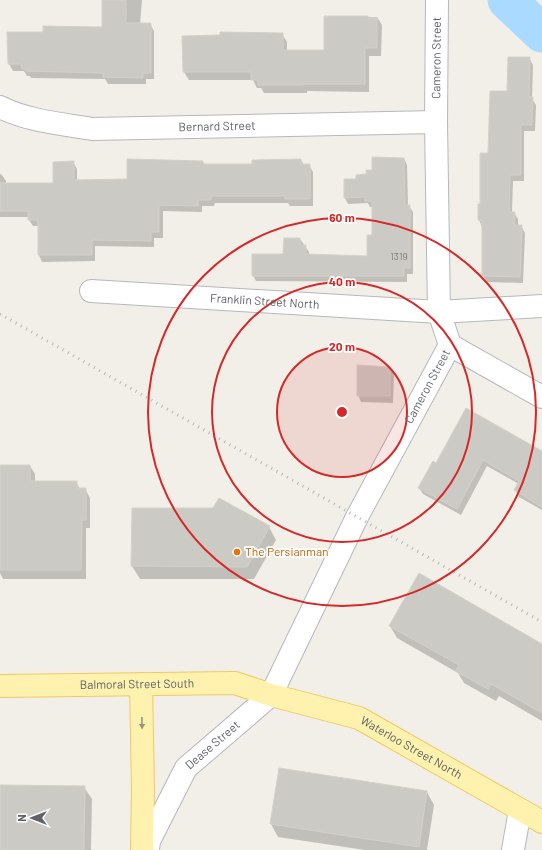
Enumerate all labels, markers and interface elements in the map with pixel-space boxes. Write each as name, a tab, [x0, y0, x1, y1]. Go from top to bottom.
street label: Cameron Street	[428, 17, 443, 99]
street label: Bernard Street	[178, 118, 256, 133]
text: 60 m	[329, 210, 355, 224]
house number: 1319	[390, 250, 408, 262]
text: 40 m	[329, 274, 355, 288]
street label: Franklin Street North	[210, 290, 320, 311]
text: 20 m	[329, 339, 355, 353]
street label: Cameron Street	[401, 347, 452, 425]
centre of rings	[335, 405, 349, 419]
place label: The Persianman	[245, 544, 329, 558]
marker: The Persianman	[232, 547, 242, 557]
street label: Balmoral Street South	[80, 676, 194, 691]
street label: Waterloo Street North	[358, 712, 465, 781]
one-way arrow	[139, 717, 145, 730]
street label: Dease Street	[182, 717, 242, 772]
north arrow	[12, 798, 52, 838]
text: N	[15, 814, 28, 822]

